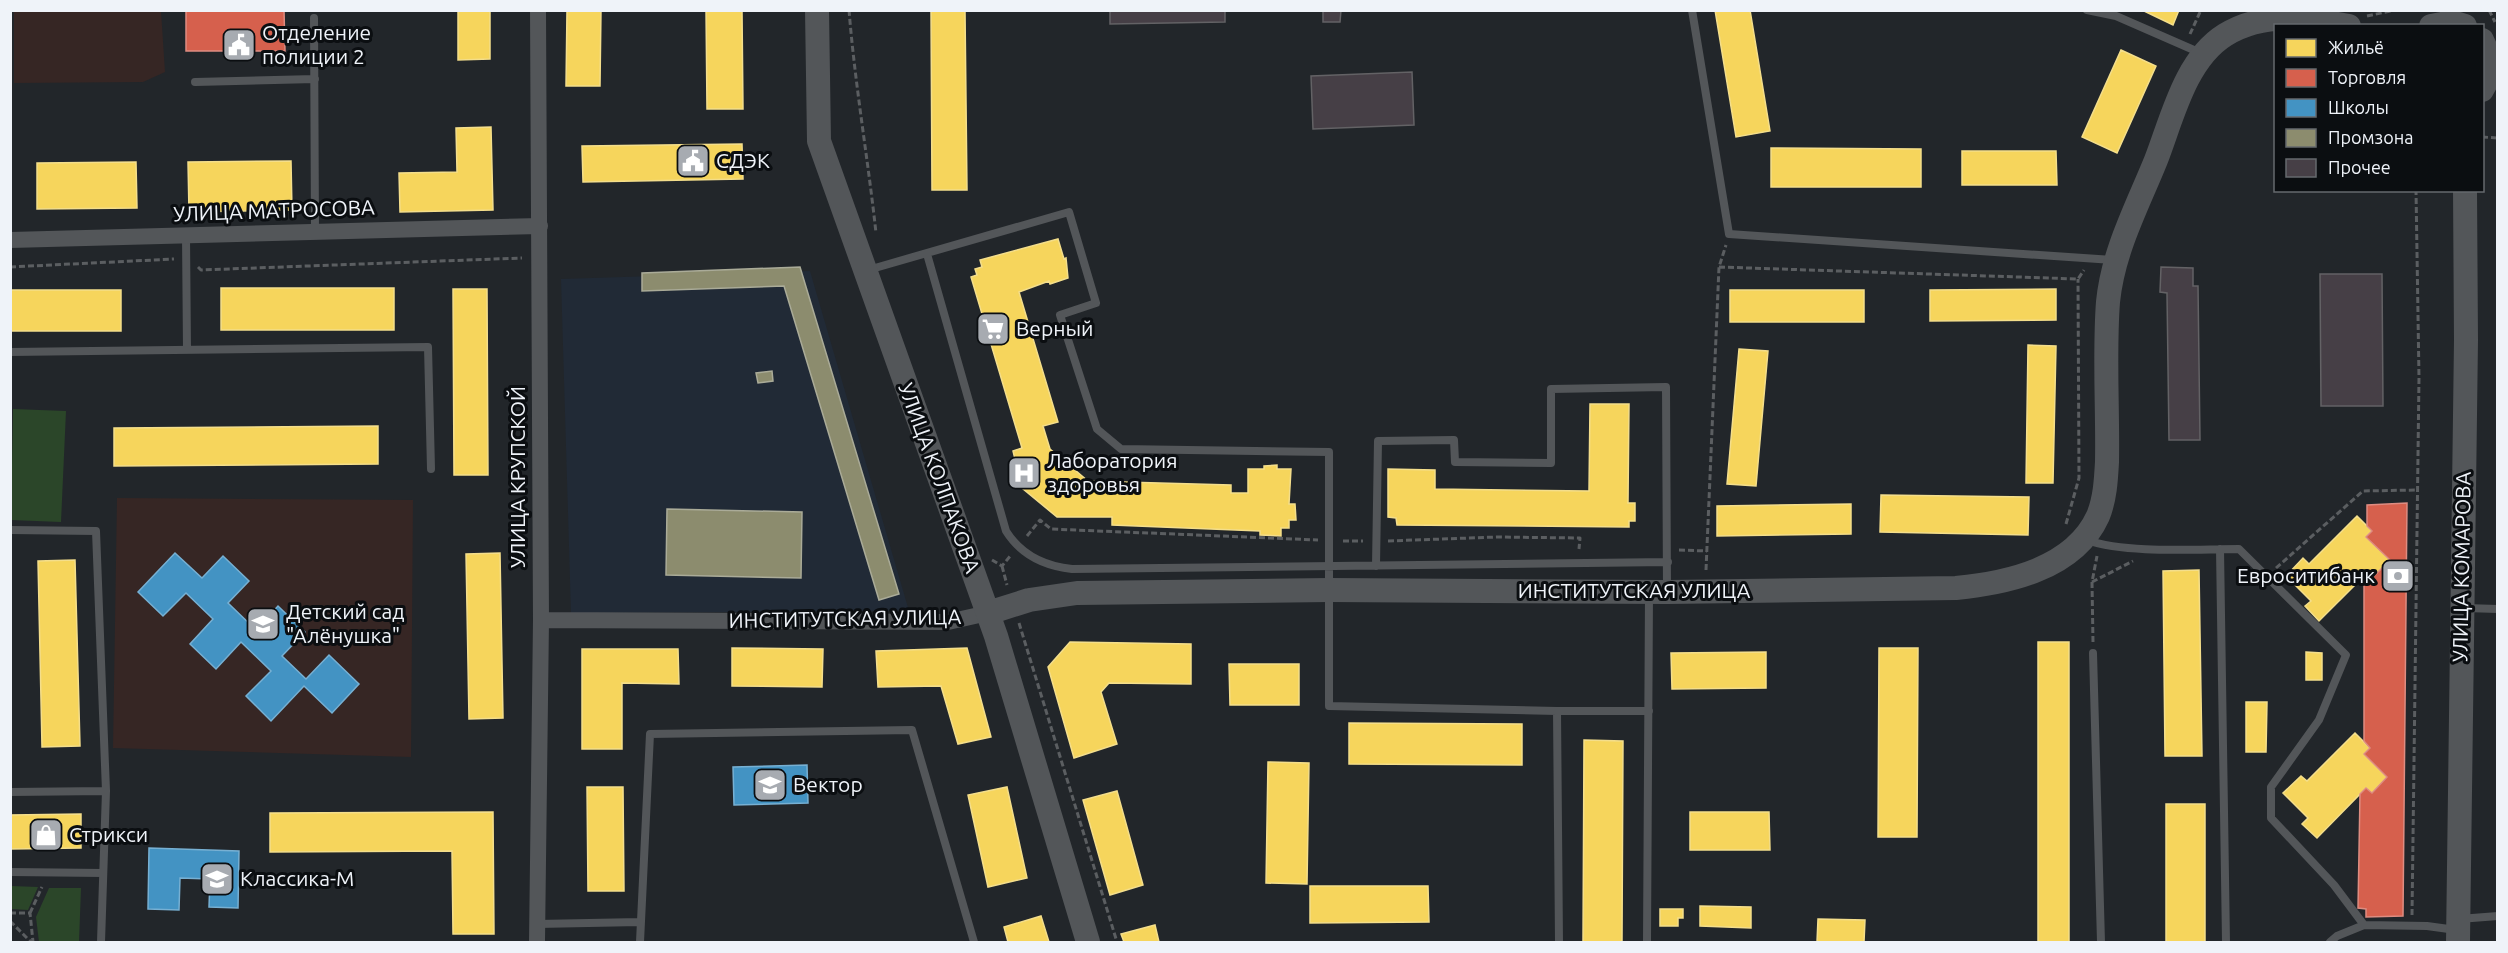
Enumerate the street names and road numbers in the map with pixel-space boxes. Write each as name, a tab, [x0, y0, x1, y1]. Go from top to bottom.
street label: УЛИЦА МАТРОСОВА	[173, 194, 375, 226]
street label: УЛИЦА КОЛПАКОВА	[894, 379, 986, 576]
street label: УЛИЦА КРУПСКОЙ	[505, 386, 529, 568]
street label: УЛИЦА КОМАРОВА	[2447, 471, 2475, 662]
street label: ИНСТИТУТСКАЯ УЛИЦА	[1518, 578, 1751, 602]
street label: ИНСТИТУТСКАЯ УЛИЦА	[728, 604, 962, 632]

